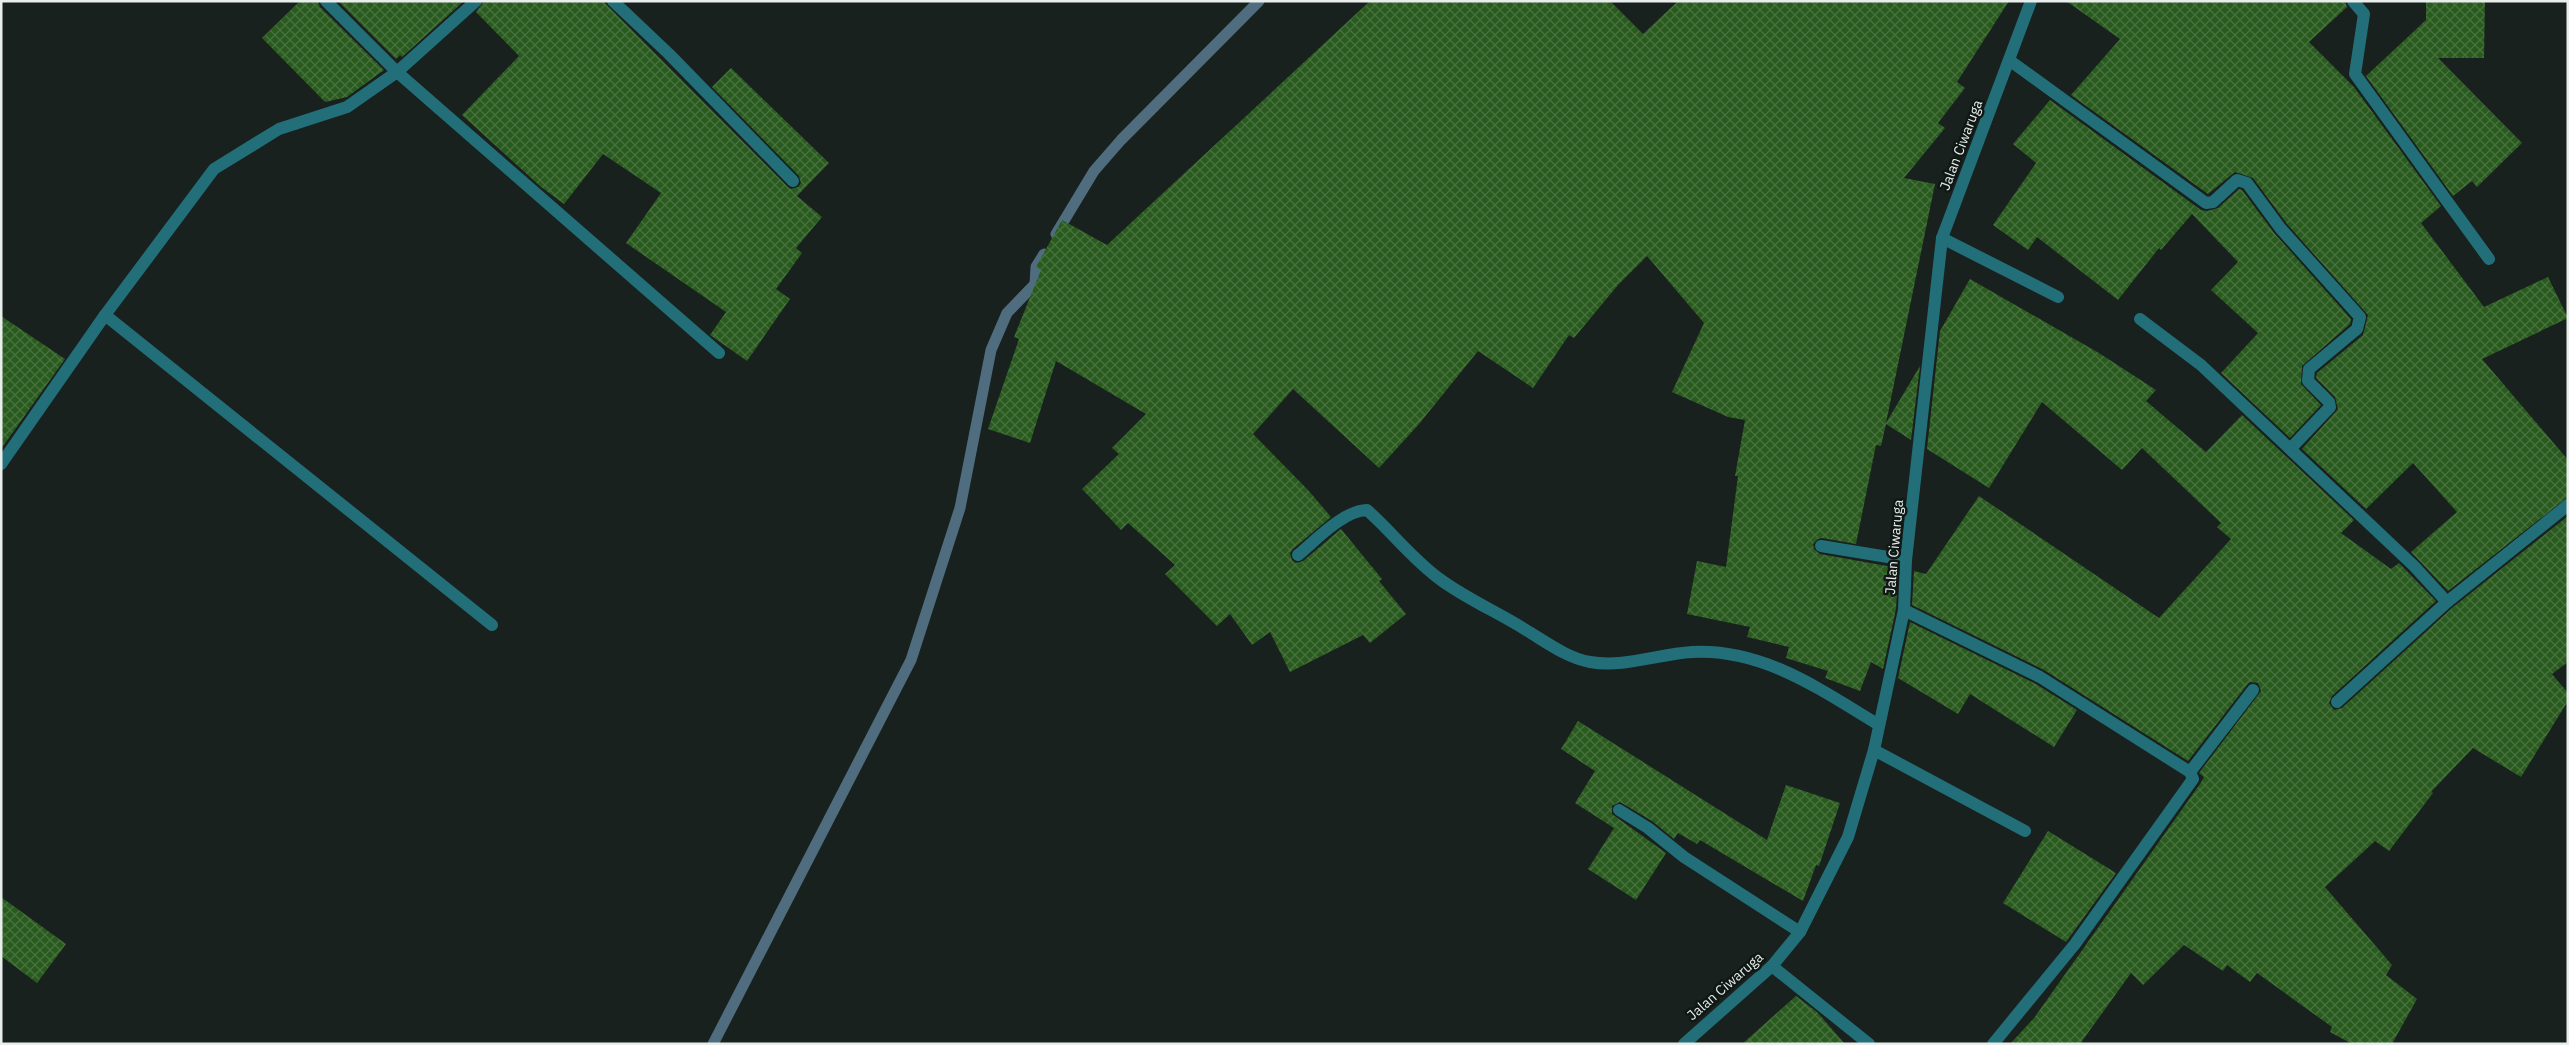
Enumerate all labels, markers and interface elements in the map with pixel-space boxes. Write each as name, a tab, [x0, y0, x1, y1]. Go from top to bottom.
street label: Jalan Ciwaruga	[1936, 97, 1987, 193]
street label: Jalan Ciwaruga	[1881, 498, 1907, 595]
street label: Jalan Ciwaruga	[1683, 948, 1767, 1024]

